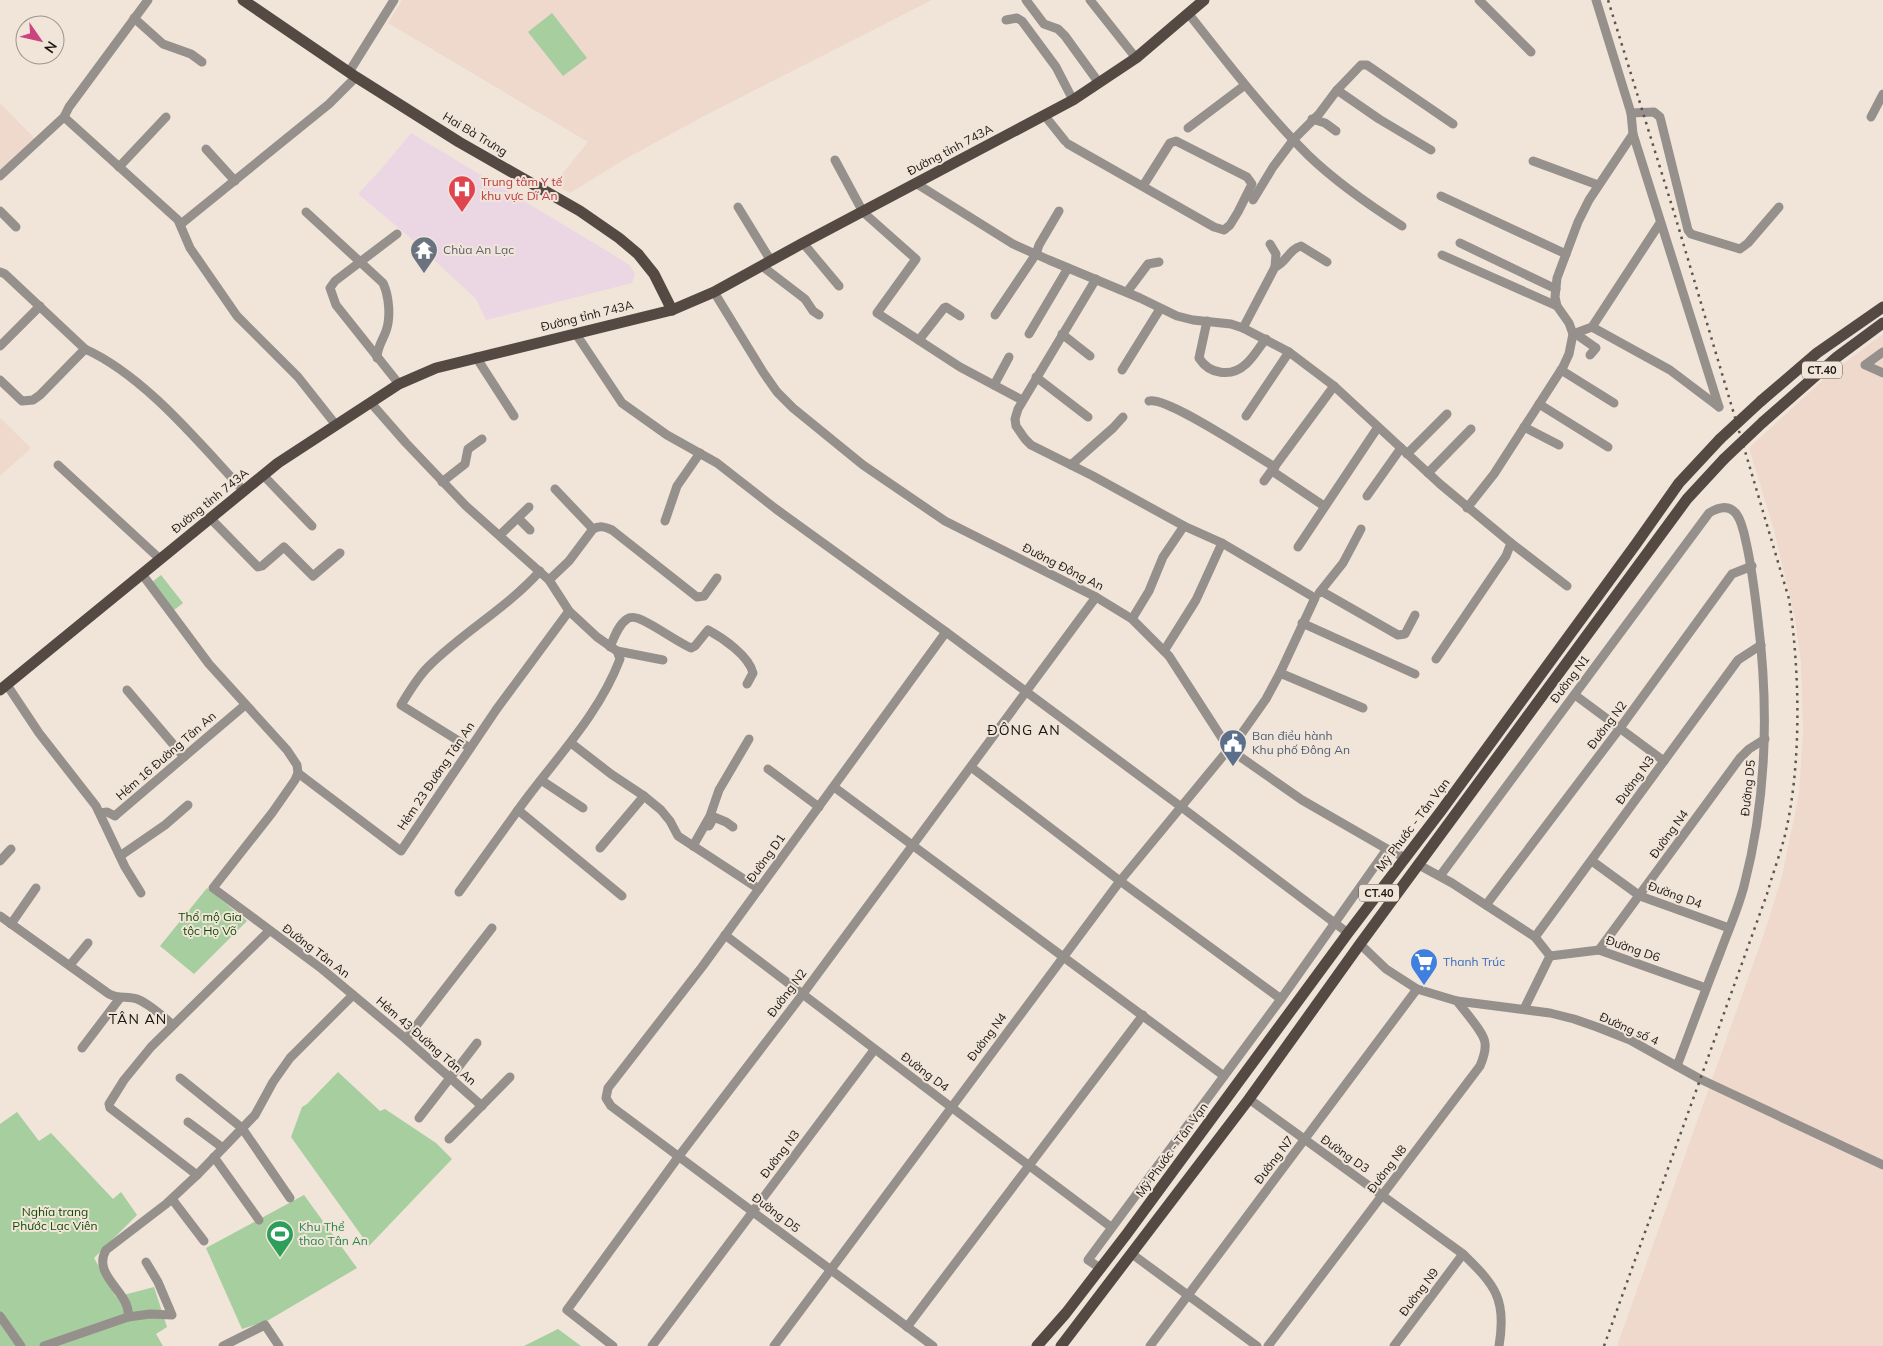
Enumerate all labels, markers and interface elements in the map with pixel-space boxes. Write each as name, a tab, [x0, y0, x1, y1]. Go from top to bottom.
north arrow	[15, 15, 65, 65]
text: N	[40, 38, 61, 57]
street label: Hai Bà Trưng	[440, 108, 510, 159]
street label: Đường tỉnh 743A	[904, 121, 995, 178]
hospital icon: Trung tâm Y tế khu vực Dĩ An	[447, 174, 477, 213]
place label: Trung tâm Y tế khu vực Dĩ An	[481, 174, 563, 203]
temple icon: Chùa An Lạc	[409, 235, 439, 274]
place label: Chùa An Lạc	[443, 242, 514, 257]
street label: Đường tỉnh 743A	[539, 297, 635, 334]
road number: CT.40	[1802, 362, 1842, 378]
street label: Đường tỉnh 743A	[168, 465, 251, 536]
street label: Đường Đông An	[1020, 540, 1106, 593]
street label: Đường N1	[1547, 652, 1593, 706]
street label: Đường N2	[1584, 698, 1630, 752]
street label: Hẻm 16 Đường Tân An	[113, 708, 219, 803]
street label: Hẻm 23 Đường Tân An	[394, 719, 477, 833]
district label: ĐÔNG AN	[987, 721, 1061, 739]
public building icon: Ban điều hành Khu phố Đông An	[1218, 728, 1248, 767]
place label: Ban điều hành Khu phố Đông An	[1252, 728, 1350, 757]
street label: Đường N3	[1612, 753, 1657, 807]
street label: Đường D5	[1737, 759, 1758, 817]
street label: Mỹ Phước - Tân Vạn	[1373, 775, 1453, 874]
street label: Đường N4	[1646, 807, 1691, 861]
street label: Đường D1	[743, 831, 788, 885]
street label: Đường D4	[1646, 878, 1704, 911]
road number: CT.40	[1359, 884, 1399, 901]
park label: Thổ mộ Gia tộc Họ Võ	[178, 909, 242, 938]
street label: Đường Tân An	[280, 920, 353, 981]
street label: Đường D6	[1604, 932, 1662, 965]
supermarket icon: Thanh Trúc	[1409, 947, 1439, 986]
place label: Thanh Trúc	[1443, 954, 1505, 969]
street label: Đường N2	[764, 966, 810, 1020]
street label: Hẻm 43 Đường Tân An	[373, 993, 479, 1088]
street label: Đường số 4	[1597, 1009, 1661, 1048]
district label: TÂN AN	[109, 1010, 167, 1028]
street label: Đường N4	[964, 1010, 1010, 1064]
street label: Đường D4	[898, 1049, 952, 1095]
street label: Mỹ Phước - Tân Vạn	[1132, 1100, 1211, 1200]
street label: Đường N3	[757, 1127, 803, 1181]
street label: Đường D3	[1318, 1131, 1373, 1176]
street label: Đường N7	[1251, 1133, 1297, 1187]
street label: Đường N8	[1364, 1142, 1410, 1196]
street label: Đường D5	[749, 1190, 803, 1236]
park label: Nghĩa trang Phước Lạc Viên	[12, 1204, 98, 1233]
sports icon: Khu Thể thao Tân An	[265, 1219, 295, 1258]
place label: Khu Thể thao Tân An	[299, 1219, 368, 1248]
street label: Đường N9	[1396, 1265, 1442, 1319]

